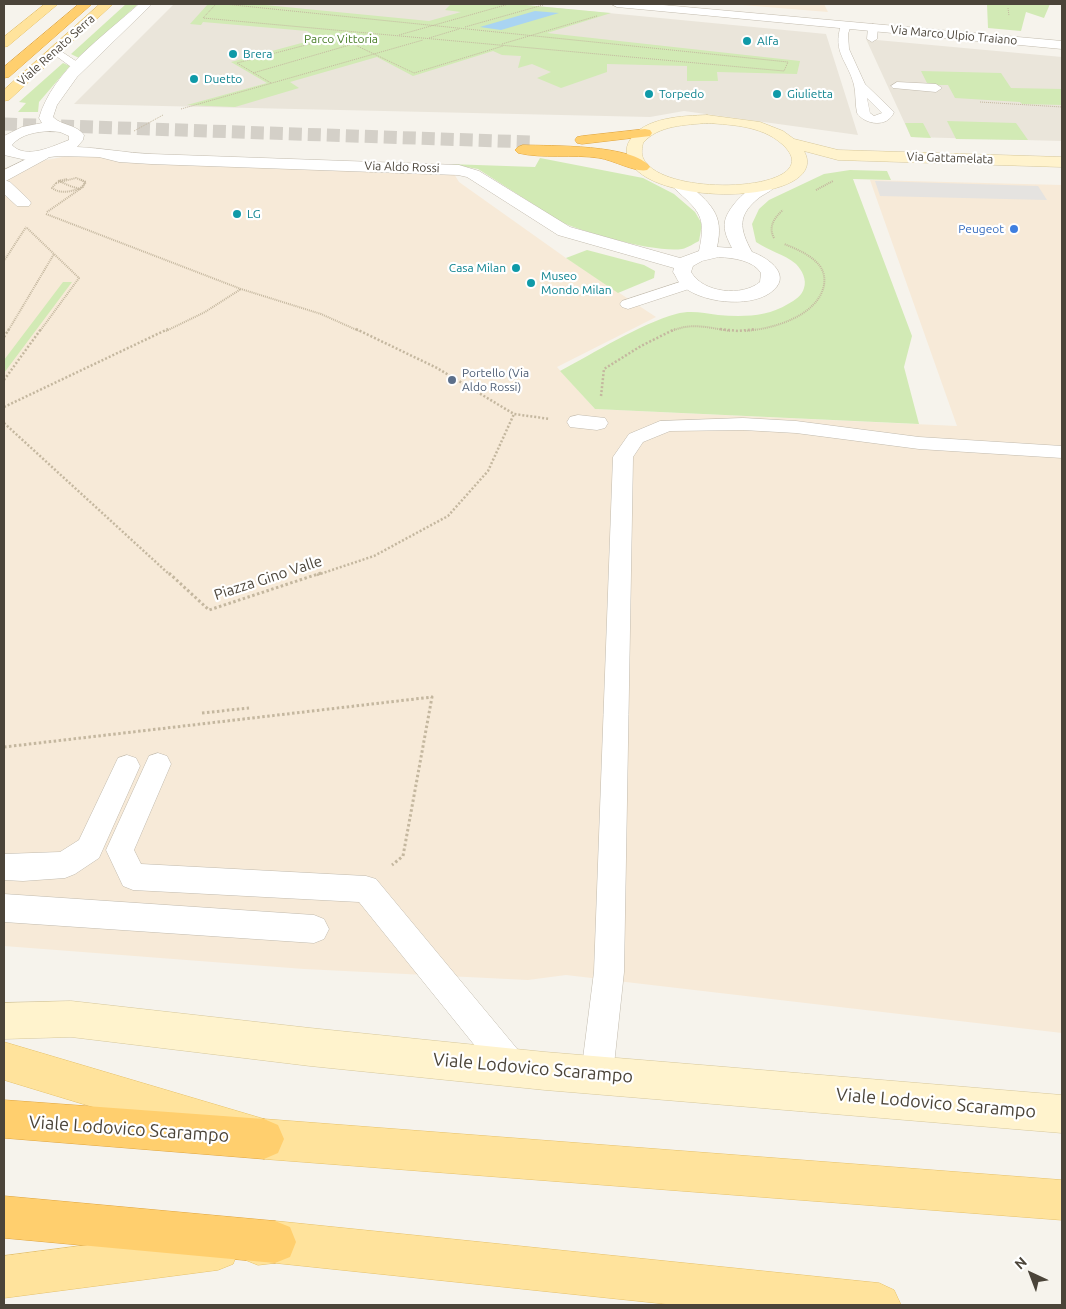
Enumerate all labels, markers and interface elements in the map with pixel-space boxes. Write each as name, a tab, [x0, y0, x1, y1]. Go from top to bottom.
street label: Viale Renato Serra	[14, 11, 98, 89]
street label: Via Marco Ulpio Traiano	[890, 22, 1018, 48]
park label: Parco Vittoria	[304, 32, 378, 46]
place label: Alfa	[757, 34, 779, 48]
marker: Alfa	[741, 35, 753, 47]
place label: Brera	[243, 47, 272, 61]
marker: Brera	[227, 48, 239, 60]
place label: Duetto	[204, 72, 242, 86]
marker: Duetto	[188, 73, 200, 85]
place label: Torpedo	[659, 87, 704, 101]
place label: Giulietta	[787, 87, 833, 101]
marker: Torpedo	[643, 88, 655, 100]
marker: Giulietta	[771, 88, 783, 100]
street label: Via Gattamelata	[906, 149, 994, 167]
street label: Via Aldo Rossi	[364, 158, 440, 176]
place label: LG	[247, 207, 261, 221]
marker: LG	[231, 208, 243, 220]
place label: Peugeot	[958, 222, 1004, 236]
marker: Peugeot	[1008, 223, 1020, 235]
place label: Casa Milan	[449, 261, 506, 275]
marker: Casa Milan	[510, 262, 522, 274]
place label: Museo Mondo Milan	[541, 269, 612, 297]
marker: Museo Mondo Milan	[525, 277, 537, 289]
place label: Portello (Via Aldo Rossi)	[462, 366, 529, 394]
marker: Portello (Via Aldo Rossi)	[446, 374, 458, 386]
street label: Piazza Gino Valle	[212, 552, 324, 604]
street label: Viale Lodovico Scarampo	[432, 1048, 634, 1088]
street label: Viale Lodovico Scarampo	[835, 1083, 1037, 1123]
street label: Viale Lodovico Scarampo	[28, 1111, 230, 1147]
north arrow	[1006, 1249, 1056, 1299]
text: N	[1011, 1254, 1030, 1272]

